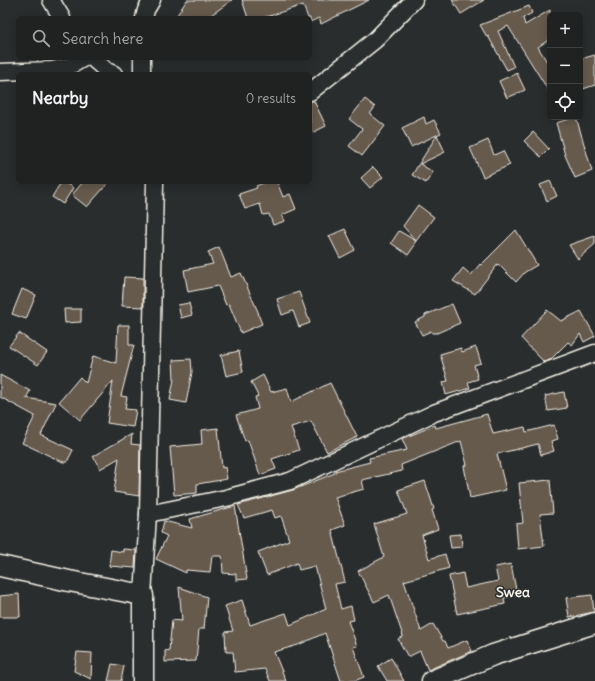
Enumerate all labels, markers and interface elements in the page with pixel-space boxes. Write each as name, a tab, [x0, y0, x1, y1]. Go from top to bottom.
map controls	[547, 12, 583, 120]
button: +	[547, 12, 583, 48]
search box	[16, 16, 312, 60]
icon: search	[30, 27, 52, 49]
text: Search here	[62, 29, 143, 48]
button: −	[547, 48, 583, 84]
button: locate	[547, 84, 583, 120]
text: Nearby	[32, 87, 88, 109]
text: 0 results	[246, 90, 296, 107]
district label: Swea	[496, 583, 530, 601]

